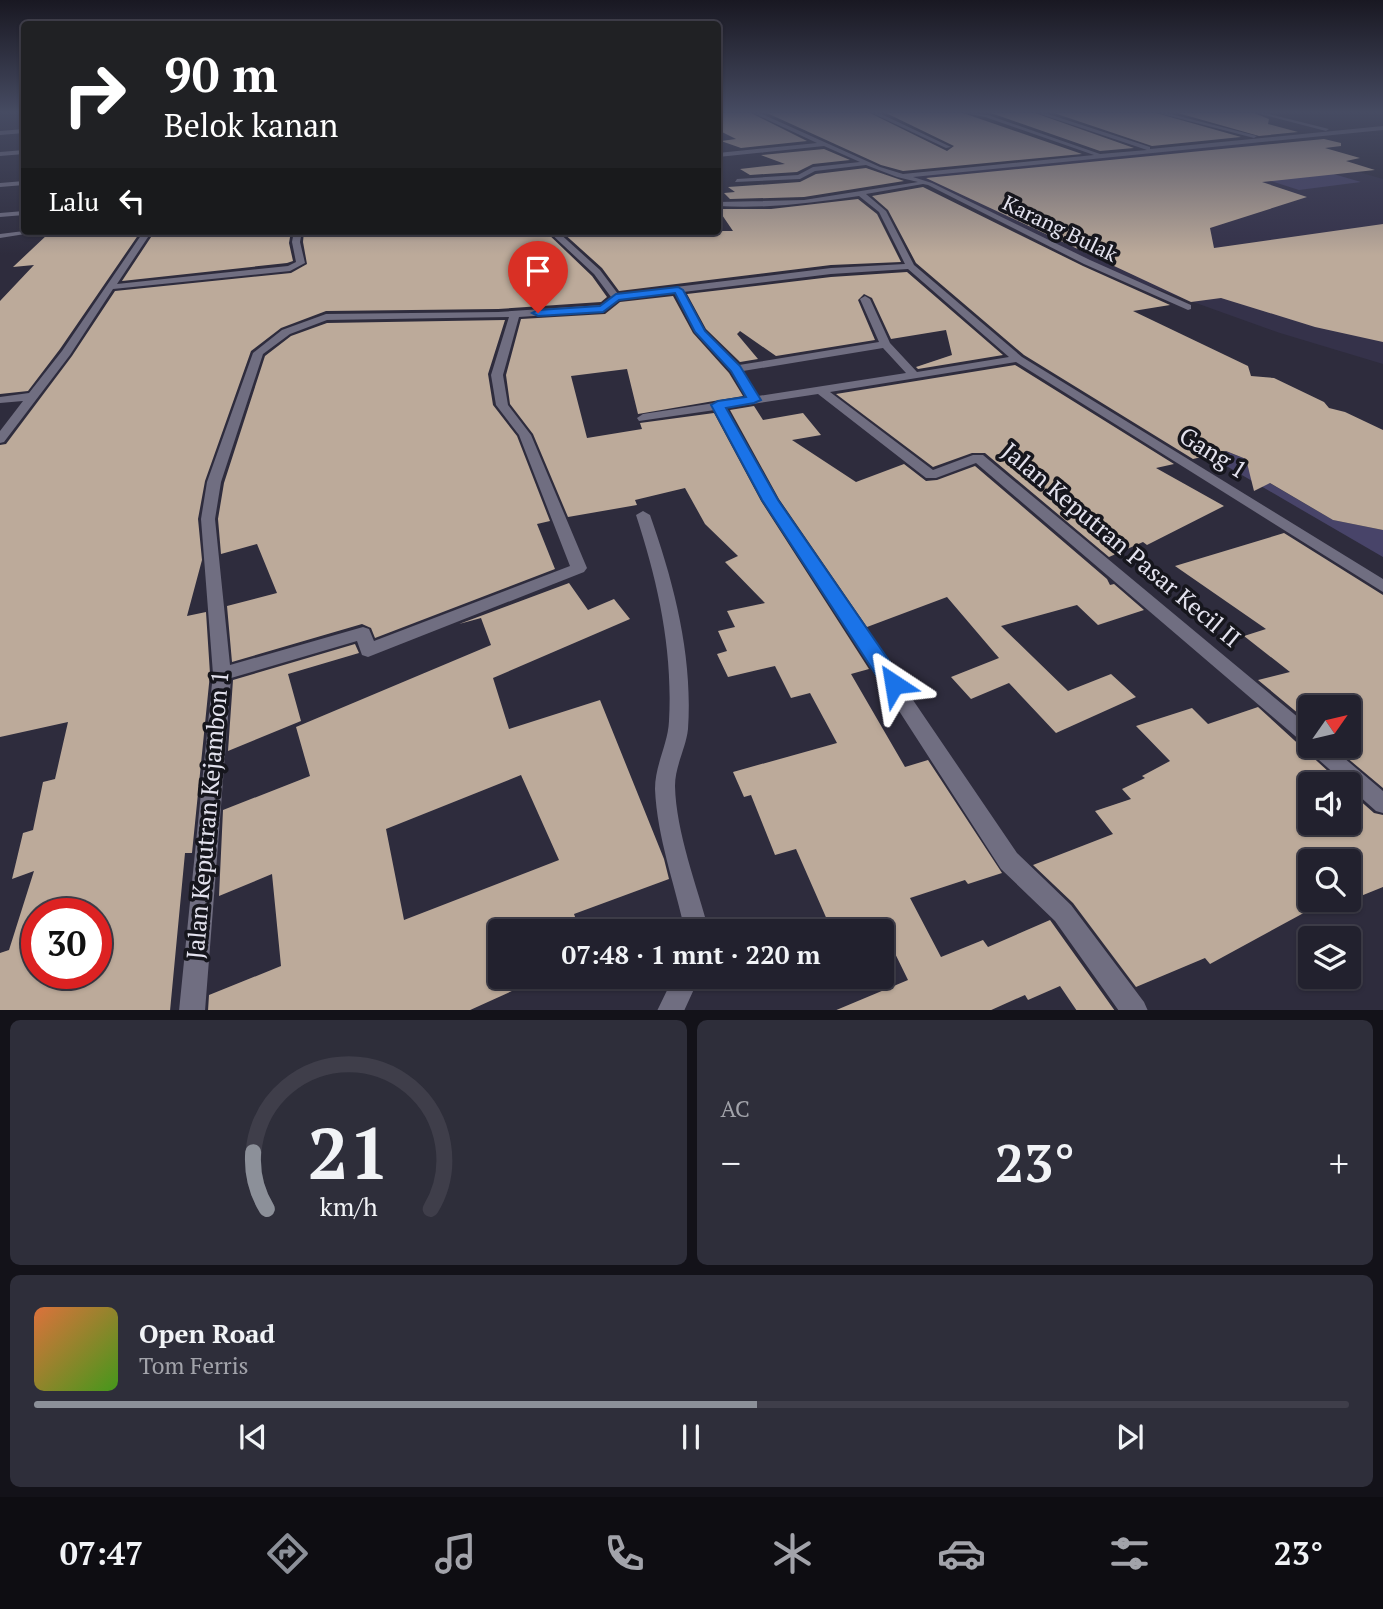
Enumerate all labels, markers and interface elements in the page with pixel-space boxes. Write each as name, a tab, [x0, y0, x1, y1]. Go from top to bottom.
text: 90 m	[164, 41, 278, 106]
icon: right	[49, 49, 140, 140]
text: Belok kanan	[164, 104, 338, 146]
icon: left	[113, 182, 151, 220]
text: Lalu	[49, 184, 99, 218]
street label: Karang Bulak	[998, 188, 1123, 268]
pin	[508, 241, 568, 313]
icon: arrive	[519, 252, 557, 290]
street label: Gang 1	[1174, 419, 1253, 485]
street label: Jalan Keputran Pasar Kecil II	[995, 435, 1248, 654]
position arrow	[857, 647, 931, 721]
street label: Jalan Keputran Kejambon 1	[178, 669, 236, 960]
north arrow	[1298, 695, 1362, 758]
map controls	[1298, 695, 1361, 989]
button: sound	[1298, 772, 1361, 835]
button: search	[1298, 849, 1361, 912]
speed limit sign: 30	[21, 898, 112, 989]
button: layers	[1298, 926, 1361, 989]
text: 07:48 · 1 mnt · 220 m	[561, 937, 821, 971]
text: AC	[721, 1093, 750, 1124]
text: 21	[307, 1103, 389, 1200]
text: 23°	[995, 1128, 1075, 1197]
text: −	[721, 1138, 741, 1188]
text: +	[1329, 1138, 1349, 1188]
text: km/h	[319, 1189, 377, 1222]
text: Open Road	[139, 1316, 275, 1350]
text: Tom Ferris	[139, 1350, 249, 1381]
icon: previous	[234, 1418, 272, 1456]
icon: pause	[672, 1418, 710, 1456]
icon: next	[1111, 1418, 1149, 1456]
icon: directions	[263, 1529, 312, 1578]
icon: music	[431, 1529, 480, 1578]
icon: phone	[600, 1529, 649, 1578]
icon: climate	[768, 1529, 817, 1578]
icon: car	[937, 1529, 986, 1578]
icon: filters	[1105, 1529, 1154, 1578]
text: 07:47	[60, 1532, 143, 1574]
text: 23°	[1274, 1532, 1323, 1574]

